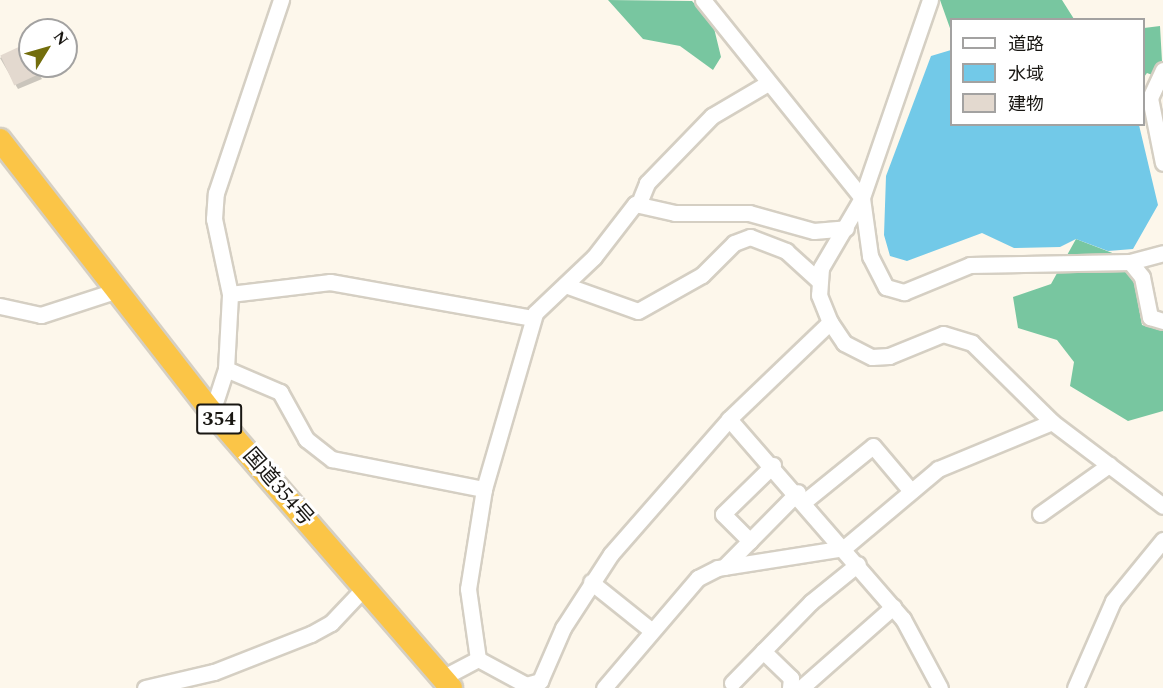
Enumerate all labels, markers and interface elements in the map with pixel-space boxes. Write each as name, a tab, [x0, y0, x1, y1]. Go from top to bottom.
north arrow	[18, 18, 78, 78]
legend	[950, 18, 1145, 126]
text: N	[47, 26, 74, 51]
text: 道路	[1008, 31, 1044, 58]
text: 水域	[1008, 61, 1044, 88]
text: 建物	[1008, 91, 1044, 118]
road number: 354	[195, 402, 243, 436]
street label: 国道354号	[237, 443, 319, 531]

